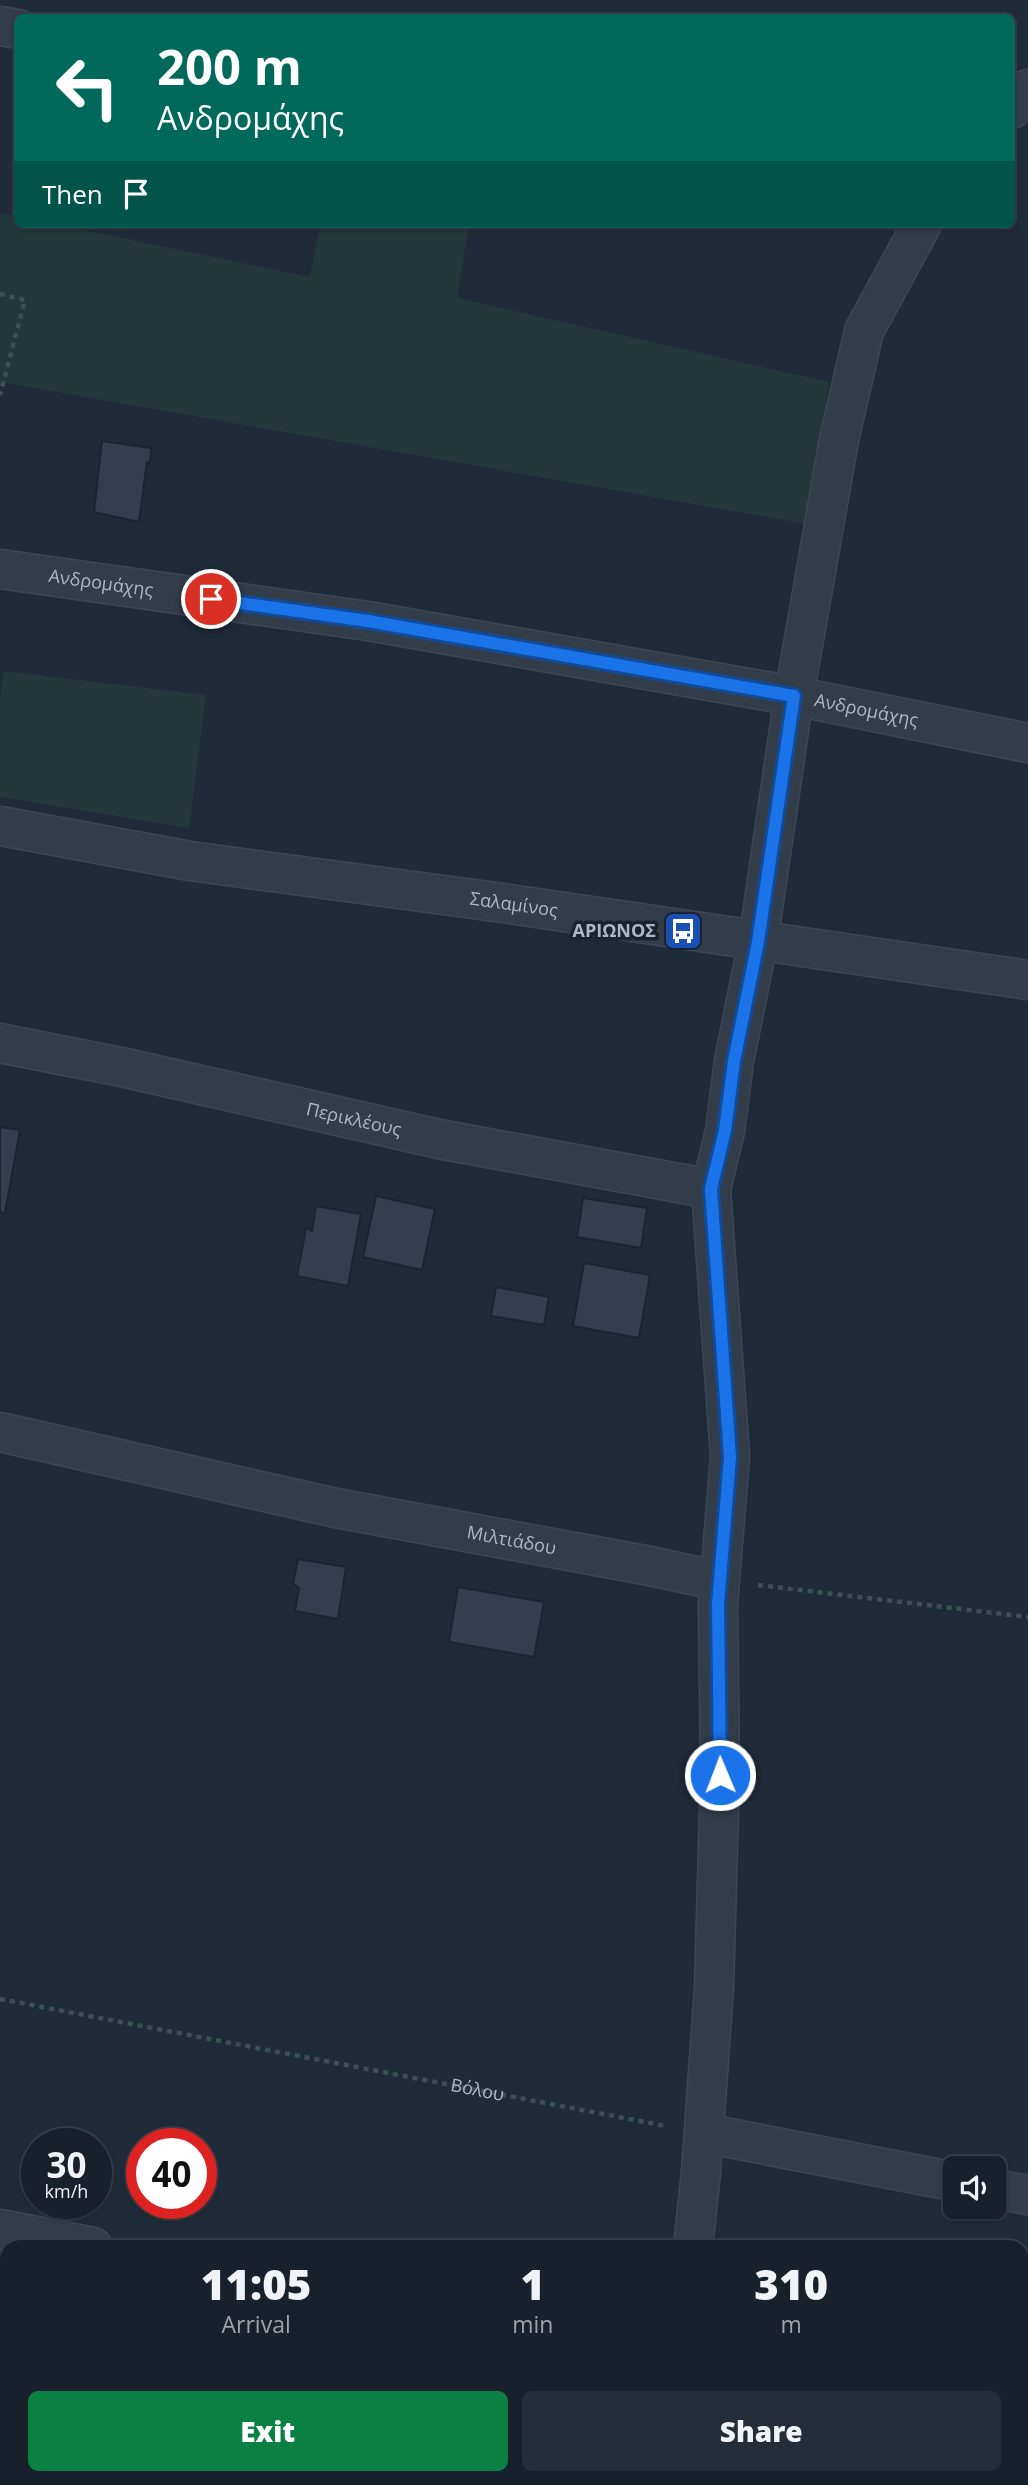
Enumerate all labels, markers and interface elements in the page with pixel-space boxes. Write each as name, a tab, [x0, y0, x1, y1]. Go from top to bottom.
text: 200 m	[157, 33, 302, 99]
icon: left	[42, 42, 133, 133]
text: Ανδρομάχης	[157, 96, 344, 139]
icon: arrive	[117, 175, 155, 213]
text: Then	[42, 176, 103, 212]
street label: Ανδρομάχης	[47, 563, 155, 602]
pin	[181, 569, 241, 629]
icon: arrive	[192, 580, 230, 618]
street label: Ανδρομάχης	[813, 687, 921, 732]
street label: Σαλαμίνος	[469, 886, 560, 922]
bus stop icon: ΑΡΙΩΝΟΣ	[662, 910, 704, 952]
place label: ΑΡΙΩΝΟΣ	[573, 918, 656, 942]
street label: Περικλέους	[304, 1096, 404, 1141]
street label: Μιλτιάδου	[465, 1519, 558, 1559]
position arrow	[683, 1738, 757, 1812]
street label: Βόλου	[449, 2072, 506, 2106]
speed limit sign: 40	[126, 2128, 217, 2219]
text: 30	[46, 2141, 87, 2188]
map controls	[943, 2156, 1006, 2219]
button: sound	[943, 2156, 1006, 2219]
text: km/h	[45, 2179, 88, 2203]
text: 11:05	[201, 2255, 311, 2312]
text: 1	[521, 2255, 545, 2312]
text: 310	[754, 2255, 828, 2312]
text: Arrival	[222, 2308, 291, 2340]
text: min	[512, 2308, 553, 2340]
text: m	[781, 2308, 802, 2340]
button: Exit	[28, 2391, 508, 2471]
button: Share	[522, 2391, 1001, 2471]

